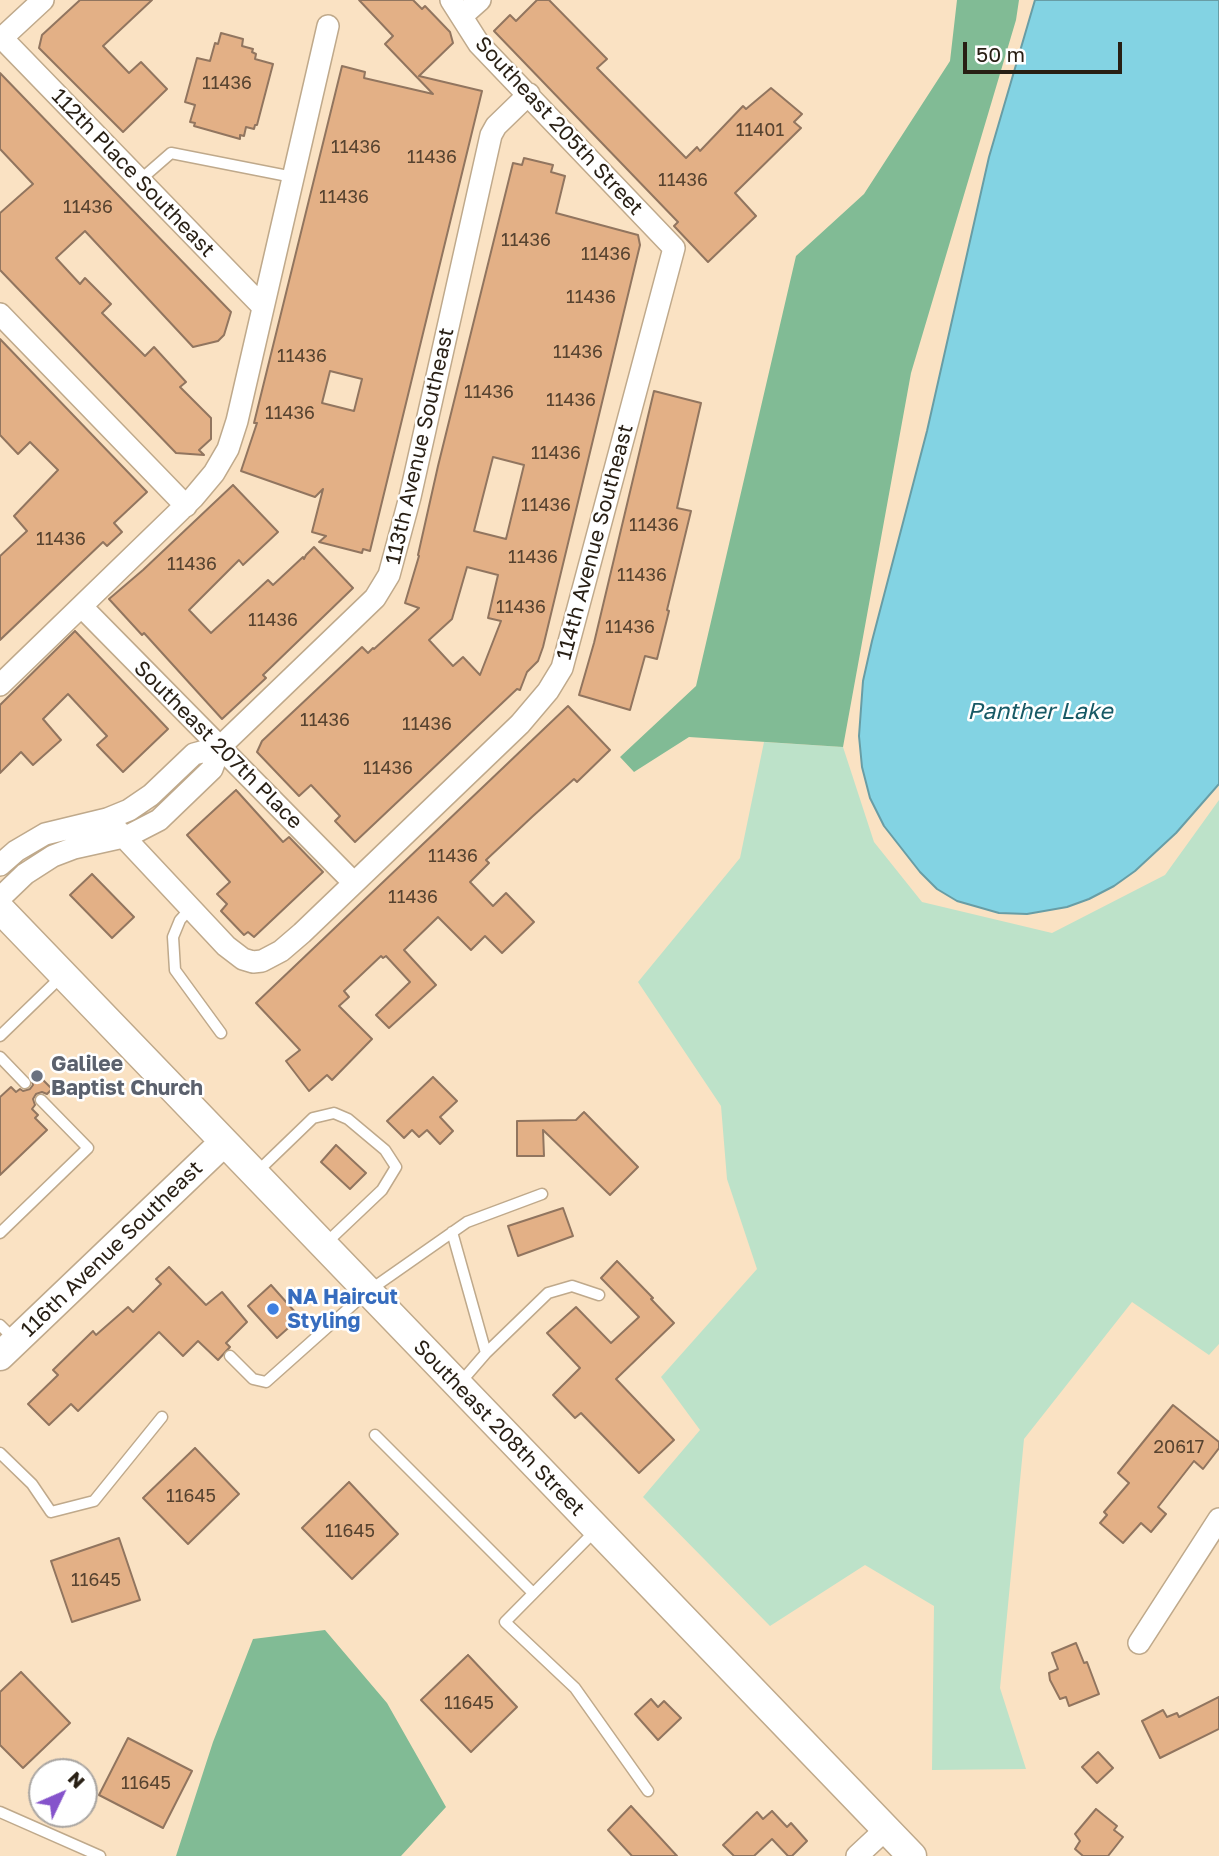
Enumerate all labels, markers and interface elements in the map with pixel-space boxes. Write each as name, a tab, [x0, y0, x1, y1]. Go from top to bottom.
scale bar	[967, 28, 1126, 72]
street label: Southeast 205th Street	[470, 31, 648, 221]
text: 50 m	[976, 41, 1025, 67]
house number: 11436	[202, 72, 252, 94]
street label: 112th Place Southeast	[46, 84, 220, 262]
house number: 11401	[736, 119, 784, 141]
house number: 11436	[331, 136, 381, 158]
house number: 11436	[407, 146, 457, 168]
house number: 11436	[658, 169, 708, 191]
house number: 11436	[319, 186, 369, 208]
house number: 11436	[63, 196, 113, 218]
house number: 11436	[501, 229, 551, 251]
house number: 11436	[581, 243, 631, 265]
house number: 11436	[566, 286, 616, 308]
street label: 113th Avenue Southeast	[380, 325, 460, 567]
house number: 11436	[553, 341, 603, 363]
house number: 11436	[277, 345, 327, 367]
house number: 11436	[464, 381, 514, 403]
house number: 11436	[546, 389, 596, 411]
house number: 11436	[265, 402, 315, 424]
street label: 114th Avenue Southeast	[551, 421, 639, 663]
house number: 11436	[531, 442, 581, 464]
house number: 11436	[521, 494, 571, 516]
house number: 11436	[629, 514, 679, 536]
house number: 11436	[36, 528, 86, 550]
house number: 11436	[508, 546, 558, 568]
house number: 11436	[167, 553, 217, 575]
house number: 11436	[617, 564, 667, 586]
house number: 11436	[496, 596, 546, 618]
house number: 11436	[248, 609, 298, 631]
house number: 11436	[605, 616, 655, 638]
street label: Southeast 207th Place	[129, 656, 307, 834]
water label: Panther Lake	[967, 698, 1113, 726]
house number: 11436	[300, 709, 350, 731]
house number: 11436	[402, 713, 452, 735]
house number: 11436	[363, 757, 413, 779]
house number: 11436	[428, 845, 478, 867]
house number: 11436	[388, 886, 438, 908]
place label: Galilee Baptist Church	[51, 1051, 203, 1101]
marker: Galilee Baptist Church	[29, 1068, 45, 1084]
street label: 116th Avenue Southeast	[16, 1156, 208, 1342]
place label: NA Haircut Styling	[287, 1284, 398, 1334]
marker: NA Haircut Styling	[265, 1301, 281, 1317]
street label: Southeast 208th Street	[408, 1335, 590, 1521]
house number: 20617	[1154, 1436, 1204, 1458]
house number: 11645	[166, 1485, 216, 1507]
house number: 11645	[325, 1520, 375, 1542]
house number: 11645	[71, 1569, 121, 1591]
house number: 11645	[444, 1692, 494, 1714]
north arrow	[28, 1758, 98, 1828]
text: N	[64, 1766, 90, 1793]
house number: 11645	[121, 1772, 171, 1794]

